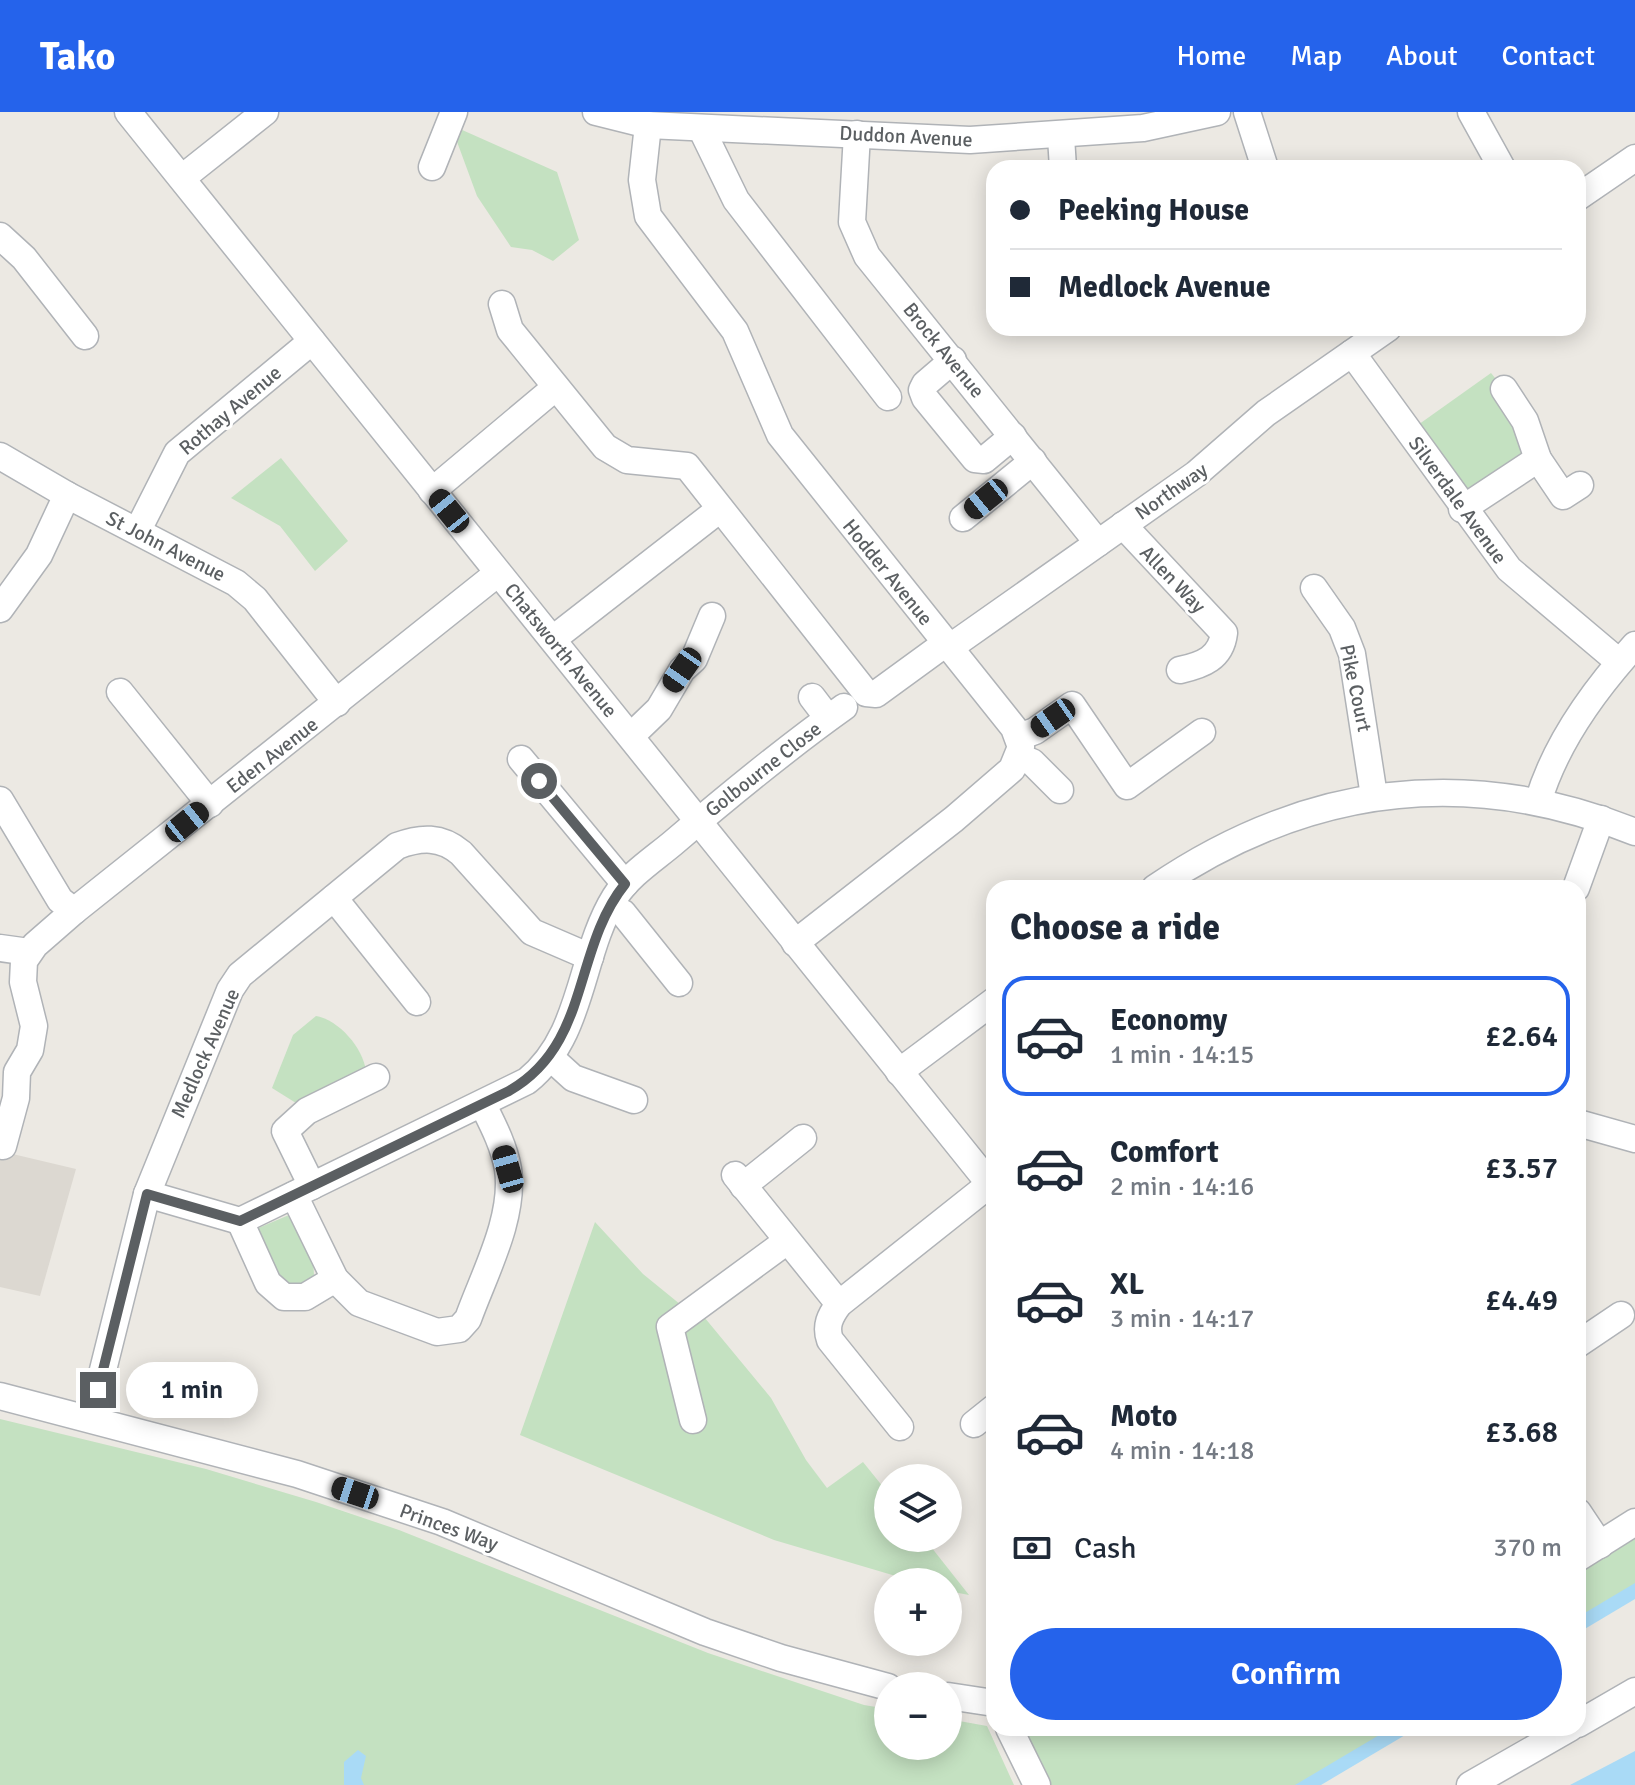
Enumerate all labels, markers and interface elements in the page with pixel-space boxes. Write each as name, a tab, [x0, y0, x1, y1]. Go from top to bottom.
text: Tako	[40, 33, 115, 80]
text: Home	[1177, 39, 1246, 73]
text: Map	[1290, 39, 1342, 73]
text: About	[1386, 39, 1458, 73]
text: Contact	[1502, 39, 1595, 73]
street label: Duddon Avenue	[839, 121, 973, 152]
text: Peeking House	[1058, 192, 1249, 229]
text: Medlock Avenue	[1058, 269, 1271, 306]
street label: Brock Avenue	[898, 298, 990, 403]
street label: Rothay Avenue	[174, 360, 287, 460]
street label: Silverdale Avenue	[1403, 432, 1512, 569]
street label: Northway	[1130, 457, 1213, 525]
car	[960, 475, 1012, 523]
car	[425, 485, 473, 537]
street label: St John Avenue	[102, 506, 230, 587]
street label: Hodder Avenue	[837, 514, 938, 630]
street label: Allen Way	[1134, 540, 1211, 619]
street label: Chatsworth Avenue	[499, 578, 623, 723]
street label: Pike Court	[1334, 642, 1377, 734]
car	[658, 643, 706, 697]
car	[1026, 694, 1080, 742]
street label: Eden Avenue	[221, 712, 323, 799]
street label: Golbourne Close	[700, 716, 826, 823]
route start	[521, 763, 557, 799]
car	[161, 798, 213, 846]
text: Choose a ride	[1010, 905, 1220, 950]
street label: Medlock Avenue	[166, 985, 245, 1122]
icon: car	[1014, 1000, 1086, 1072]
text: Economy	[1110, 1002, 1227, 1039]
text: £2.64	[1485, 1018, 1558, 1055]
text: 1 min · 14:15	[1110, 1039, 1254, 1071]
icon: car	[1014, 1132, 1086, 1204]
text: Comfort	[1110, 1134, 1219, 1171]
car	[490, 1143, 526, 1195]
text: £3.57	[1485, 1150, 1558, 1187]
text: 2 min · 14:16	[1110, 1171, 1254, 1203]
icon: car	[1014, 1264, 1086, 1336]
text: XL	[1110, 1266, 1144, 1303]
text: £4.49	[1485, 1282, 1558, 1319]
text: 3 min · 14:17	[1110, 1303, 1254, 1335]
callout: 1 min	[126, 1362, 258, 1418]
route end	[80, 1372, 116, 1408]
text: 1 min	[161, 1374, 223, 1406]
icon: car	[1014, 1396, 1086, 1468]
text: Moto	[1110, 1398, 1177, 1435]
text: £3.68	[1485, 1414, 1558, 1451]
text: 4 min · 14:18	[1110, 1435, 1254, 1467]
map controls	[874, 1464, 962, 1760]
button: layers	[874, 1464, 962, 1552]
car	[328, 1474, 382, 1512]
street label: Princes Way	[396, 1498, 502, 1557]
icon: cash	[1010, 1526, 1054, 1570]
text: Cash	[1074, 1530, 1137, 1567]
text: 370 m	[1493, 1532, 1562, 1564]
button: +	[874, 1568, 962, 1656]
button: Confirm	[1010, 1628, 1562, 1720]
button: −	[874, 1672, 962, 1760]

